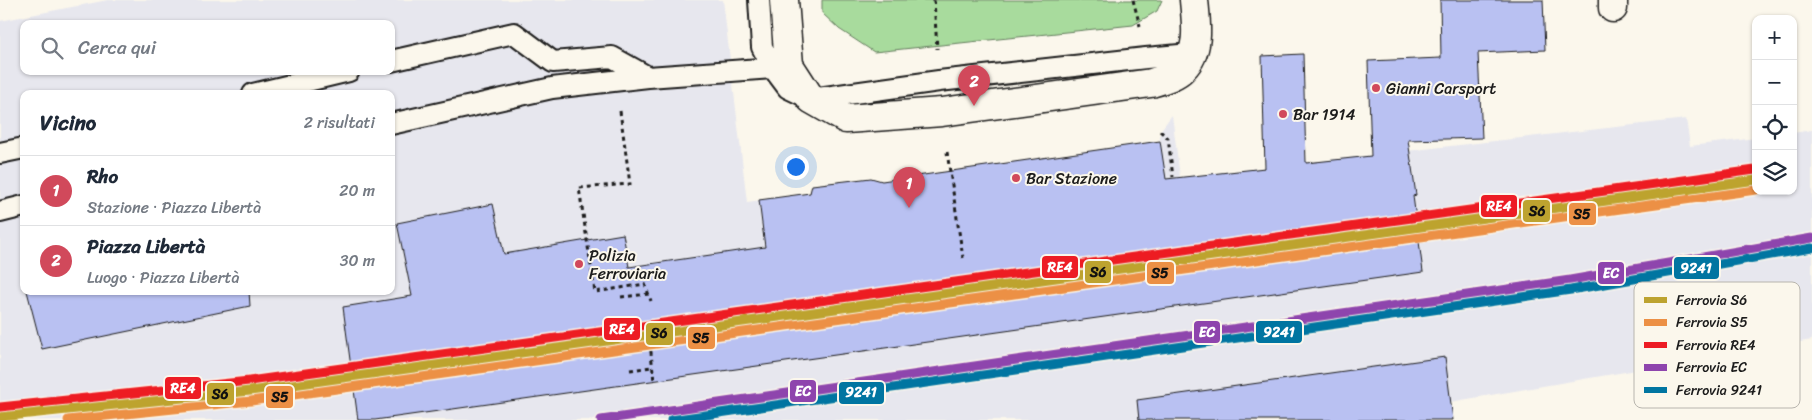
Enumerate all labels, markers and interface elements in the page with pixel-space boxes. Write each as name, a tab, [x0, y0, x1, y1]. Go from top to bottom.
map controls	[1752, 15, 1797, 195]
button: +	[1752, 15, 1797, 60]
search box	[20, 20, 395, 75]
text: Cerca qui	[78, 31, 156, 64]
icon: search	[38, 34, 66, 62]
button: −	[1752, 60, 1797, 105]
pin: 2	[958, 65, 990, 106]
place label: Gianni Carsport	[1386, 74, 1496, 103]
marker: Gianni Carsport	[1370, 82, 1382, 94]
place label: Bar 1914	[1293, 100, 1355, 129]
text: Vicino	[40, 104, 96, 142]
button: locate	[1752, 105, 1797, 150]
text: 2 risultati	[304, 108, 375, 137]
marker: Bar 1914	[1277, 108, 1289, 120]
button: layers	[1752, 150, 1797, 195]
your location	[783, 154, 809, 180]
text: Rho	[87, 160, 118, 193]
place label: Bar Stazione	[1026, 164, 1117, 193]
pin: 1	[893, 167, 925, 208]
marker: Bar Stazione	[1010, 172, 1022, 184]
text: 1	[53, 176, 59, 205]
text: 20 m	[339, 176, 375, 205]
text: Stazione · Piazza Libertà	[87, 193, 261, 222]
line badge: RE4	[1480, 194, 1518, 218]
text: RE4	[1485, 194, 1512, 219]
line badge: S6	[1522, 199, 1551, 223]
text: S6	[1528, 199, 1545, 224]
line badge: S5	[1568, 202, 1597, 226]
text: S5	[1572, 202, 1591, 227]
text: Piazza Libertà	[87, 230, 205, 263]
place label: Polizia Ferroviaria	[589, 241, 666, 288]
text: 2	[51, 246, 61, 275]
text: 30 m	[340, 246, 375, 275]
line badge: RE4	[1041, 255, 1079, 279]
text: RE4	[1046, 255, 1073, 280]
line badge: 9241	[1673, 256, 1720, 280]
text: 9241	[1680, 256, 1712, 281]
marker: Polizia Ferroviaria	[573, 258, 585, 270]
line badge: S6	[1084, 260, 1112, 284]
text: S6	[1089, 260, 1106, 285]
line badge: S5	[1146, 261, 1175, 285]
text: S5	[1150, 261, 1169, 286]
line badge: EC	[1597, 261, 1625, 285]
text: EC	[1603, 261, 1620, 286]
text: Luogo · Piazza Libertà	[87, 263, 239, 292]
legend	[1634, 282, 1800, 408]
text: Ferrovia S6	[1676, 288, 1747, 313]
text: Ferrovia S5	[1676, 310, 1748, 335]
line badge: RE4	[603, 317, 641, 341]
text: RE4	[608, 317, 635, 342]
line badge: EC	[1193, 320, 1221, 344]
text: EC	[1199, 320, 1216, 345]
line badge: 9241	[1255, 320, 1303, 344]
text: 9241	[1263, 320, 1295, 345]
text: S6	[650, 321, 667, 346]
line badge: S6	[645, 322, 674, 346]
line badge: S5	[687, 326, 716, 350]
text: S5	[691, 326, 710, 351]
text: Ferrovia RE4	[1676, 333, 1756, 358]
text: Ferrovia EC	[1676, 355, 1747, 380]
line badge: RE4	[164, 376, 202, 400]
text: RE4	[169, 376, 196, 401]
text: Ferrovia 9241	[1676, 378, 1762, 403]
line badge: EC	[789, 379, 817, 403]
text: EC	[795, 379, 812, 404]
text: 9241	[845, 380, 877, 405]
line badge: 9241	[838, 381, 885, 405]
line badge: S6	[206, 382, 235, 406]
text: S6	[211, 382, 228, 407]
line badge: S5	[265, 385, 294, 409]
text: S5	[270, 385, 289, 410]

